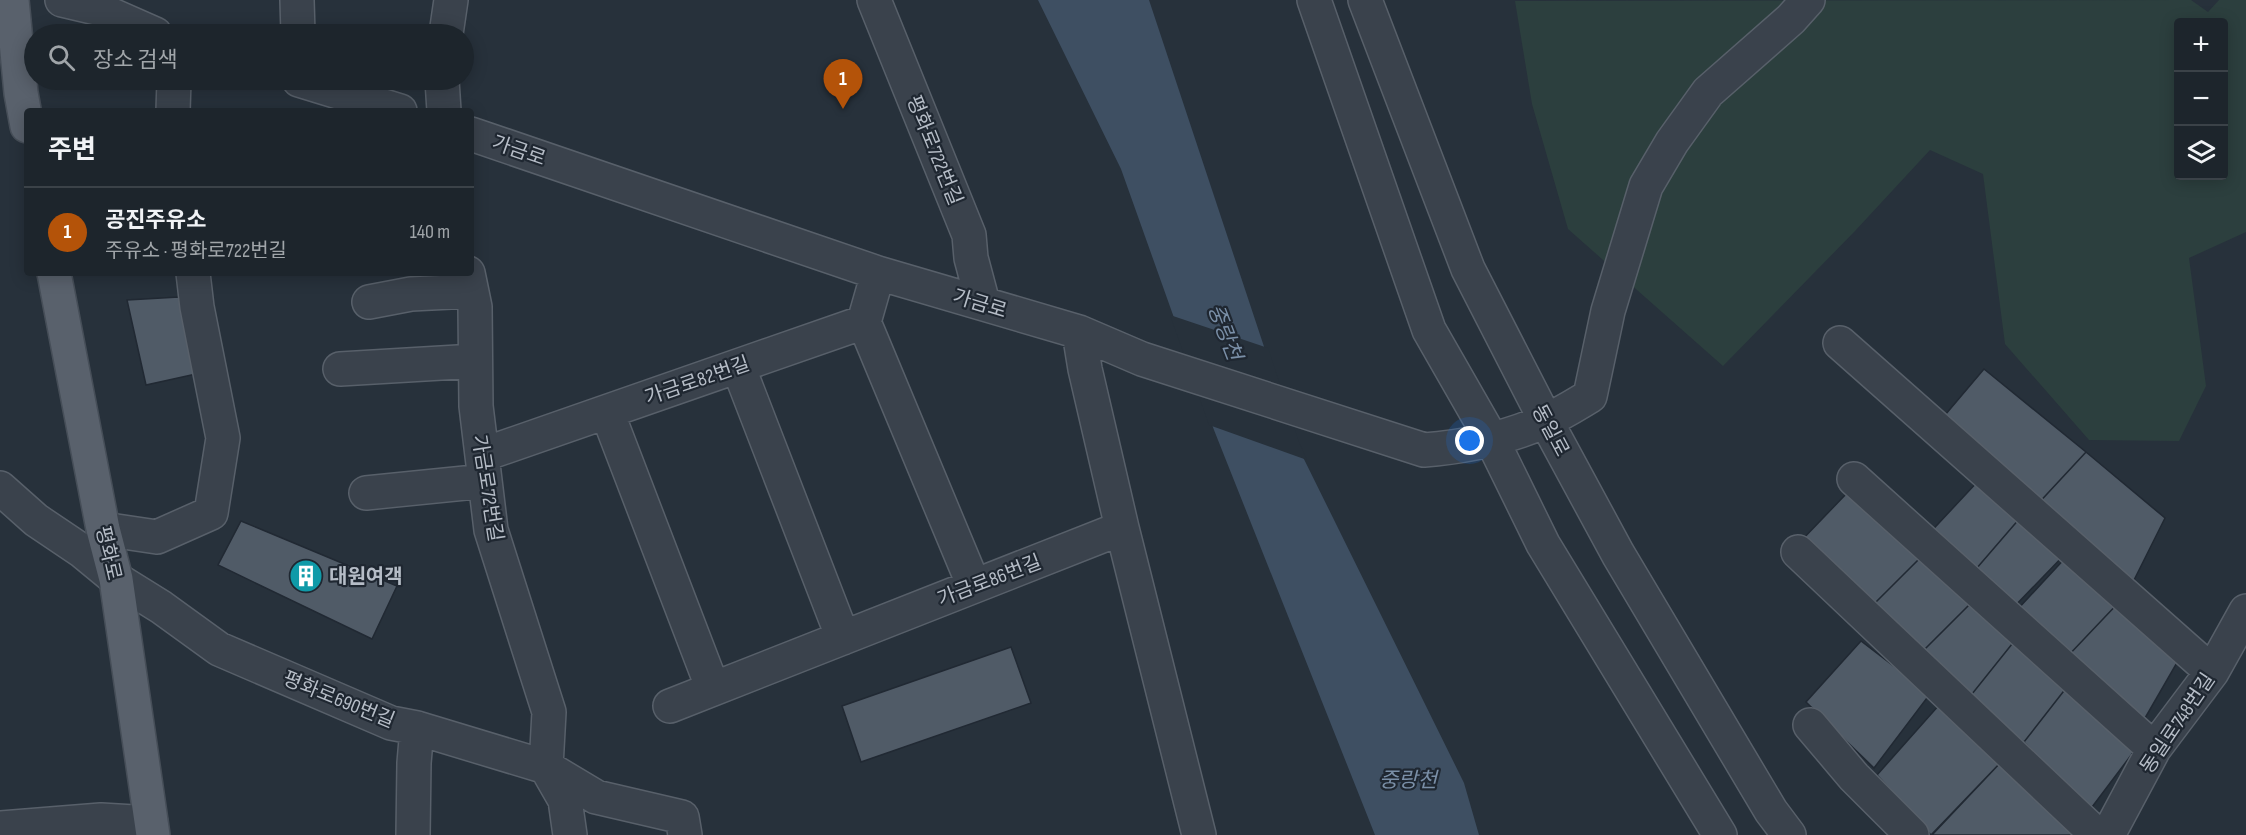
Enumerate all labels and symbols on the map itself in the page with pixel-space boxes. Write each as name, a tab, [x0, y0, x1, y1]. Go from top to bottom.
pin: 1	[824, 60, 862, 109]
street label: 평화로722번길	[901, 92, 967, 209]
street label: 가금로	[489, 131, 549, 171]
street label: 가금로	[950, 284, 1010, 324]
water label: 중랑천	[1202, 301, 1248, 366]
street label: 가금로82번길	[642, 352, 753, 410]
street label: 동일로	[1527, 400, 1574, 460]
your location	[1455, 426, 1484, 455]
street label: 가금로72번길	[467, 433, 507, 543]
street label: 평화로	[90, 524, 126, 583]
street label: 가금로86번길	[934, 550, 1045, 612]
building icon: 대원여객	[288, 558, 324, 594]
place label: 대원여객	[329, 565, 403, 589]
street label: 평화로690번길	[279, 667, 398, 733]
street label: 동일로748번길	[2135, 669, 2220, 778]
water label: 중랑천	[1379, 768, 1440, 793]

